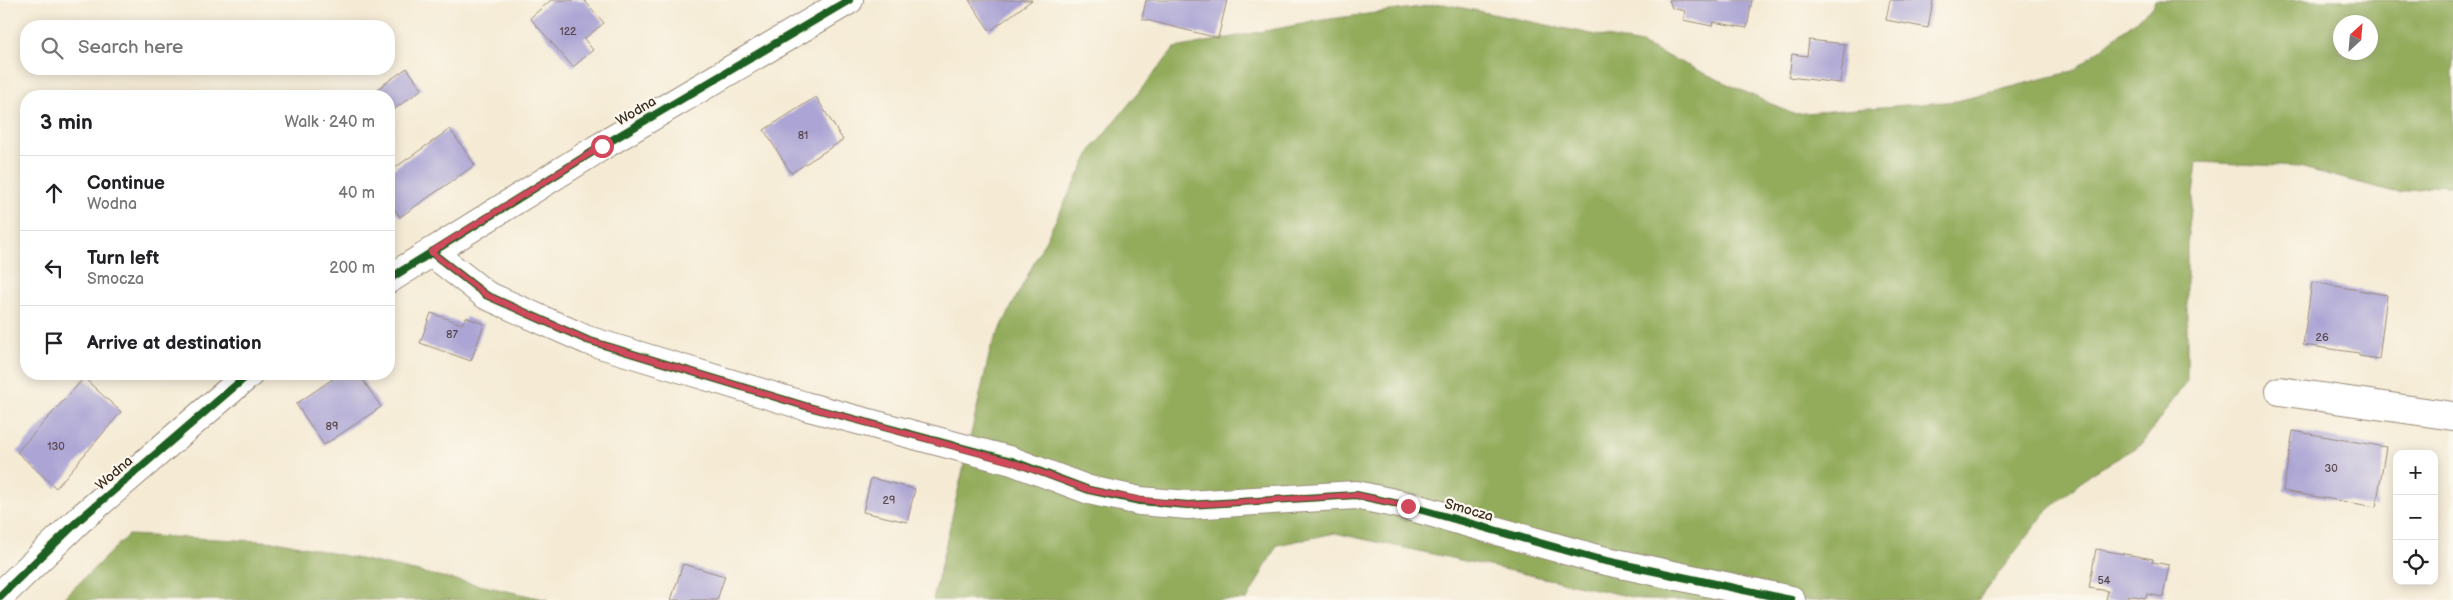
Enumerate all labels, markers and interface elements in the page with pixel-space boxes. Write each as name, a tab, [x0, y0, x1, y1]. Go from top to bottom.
north arrow	[2333, 15, 2378, 60]
search box	[20, 20, 395, 75]
house number: 122	[559, 25, 577, 38]
icon: search	[38, 34, 66, 62]
text: Search here	[78, 36, 183, 59]
street label: Wodna	[613, 92, 659, 130]
text: 3 min	[40, 110, 93, 135]
text: Walk · 240 m	[285, 113, 375, 132]
house number: 81	[798, 129, 808, 142]
route start	[591, 135, 614, 158]
text: Continue	[87, 172, 165, 195]
icon: ahead	[40, 179, 68, 207]
text: 40 m	[338, 184, 375, 203]
text: Wodna	[87, 195, 137, 214]
text: Turn left	[87, 247, 159, 270]
icon: left	[40, 254, 68, 282]
text: 200 m	[329, 259, 375, 278]
text: Smocza	[87, 270, 144, 289]
house number: 87	[446, 328, 458, 341]
icon: arrive	[40, 329, 68, 357]
house number: 26	[2315, 331, 2329, 344]
text: Arrive at destination	[87, 332, 262, 355]
house number: 89	[326, 420, 338, 433]
house number: 130	[47, 440, 65, 453]
map controls	[2393, 450, 2438, 585]
button: +	[2393, 450, 2438, 495]
street label: Wodna	[92, 452, 136, 494]
house number: 30	[2324, 462, 2338, 475]
house number: 29	[883, 494, 895, 507]
route end	[1397, 495, 1420, 518]
street label: Smocza	[1443, 495, 1495, 525]
button: −	[2393, 495, 2438, 540]
button: locate	[2393, 540, 2438, 585]
house number: 54	[2097, 574, 2111, 587]

